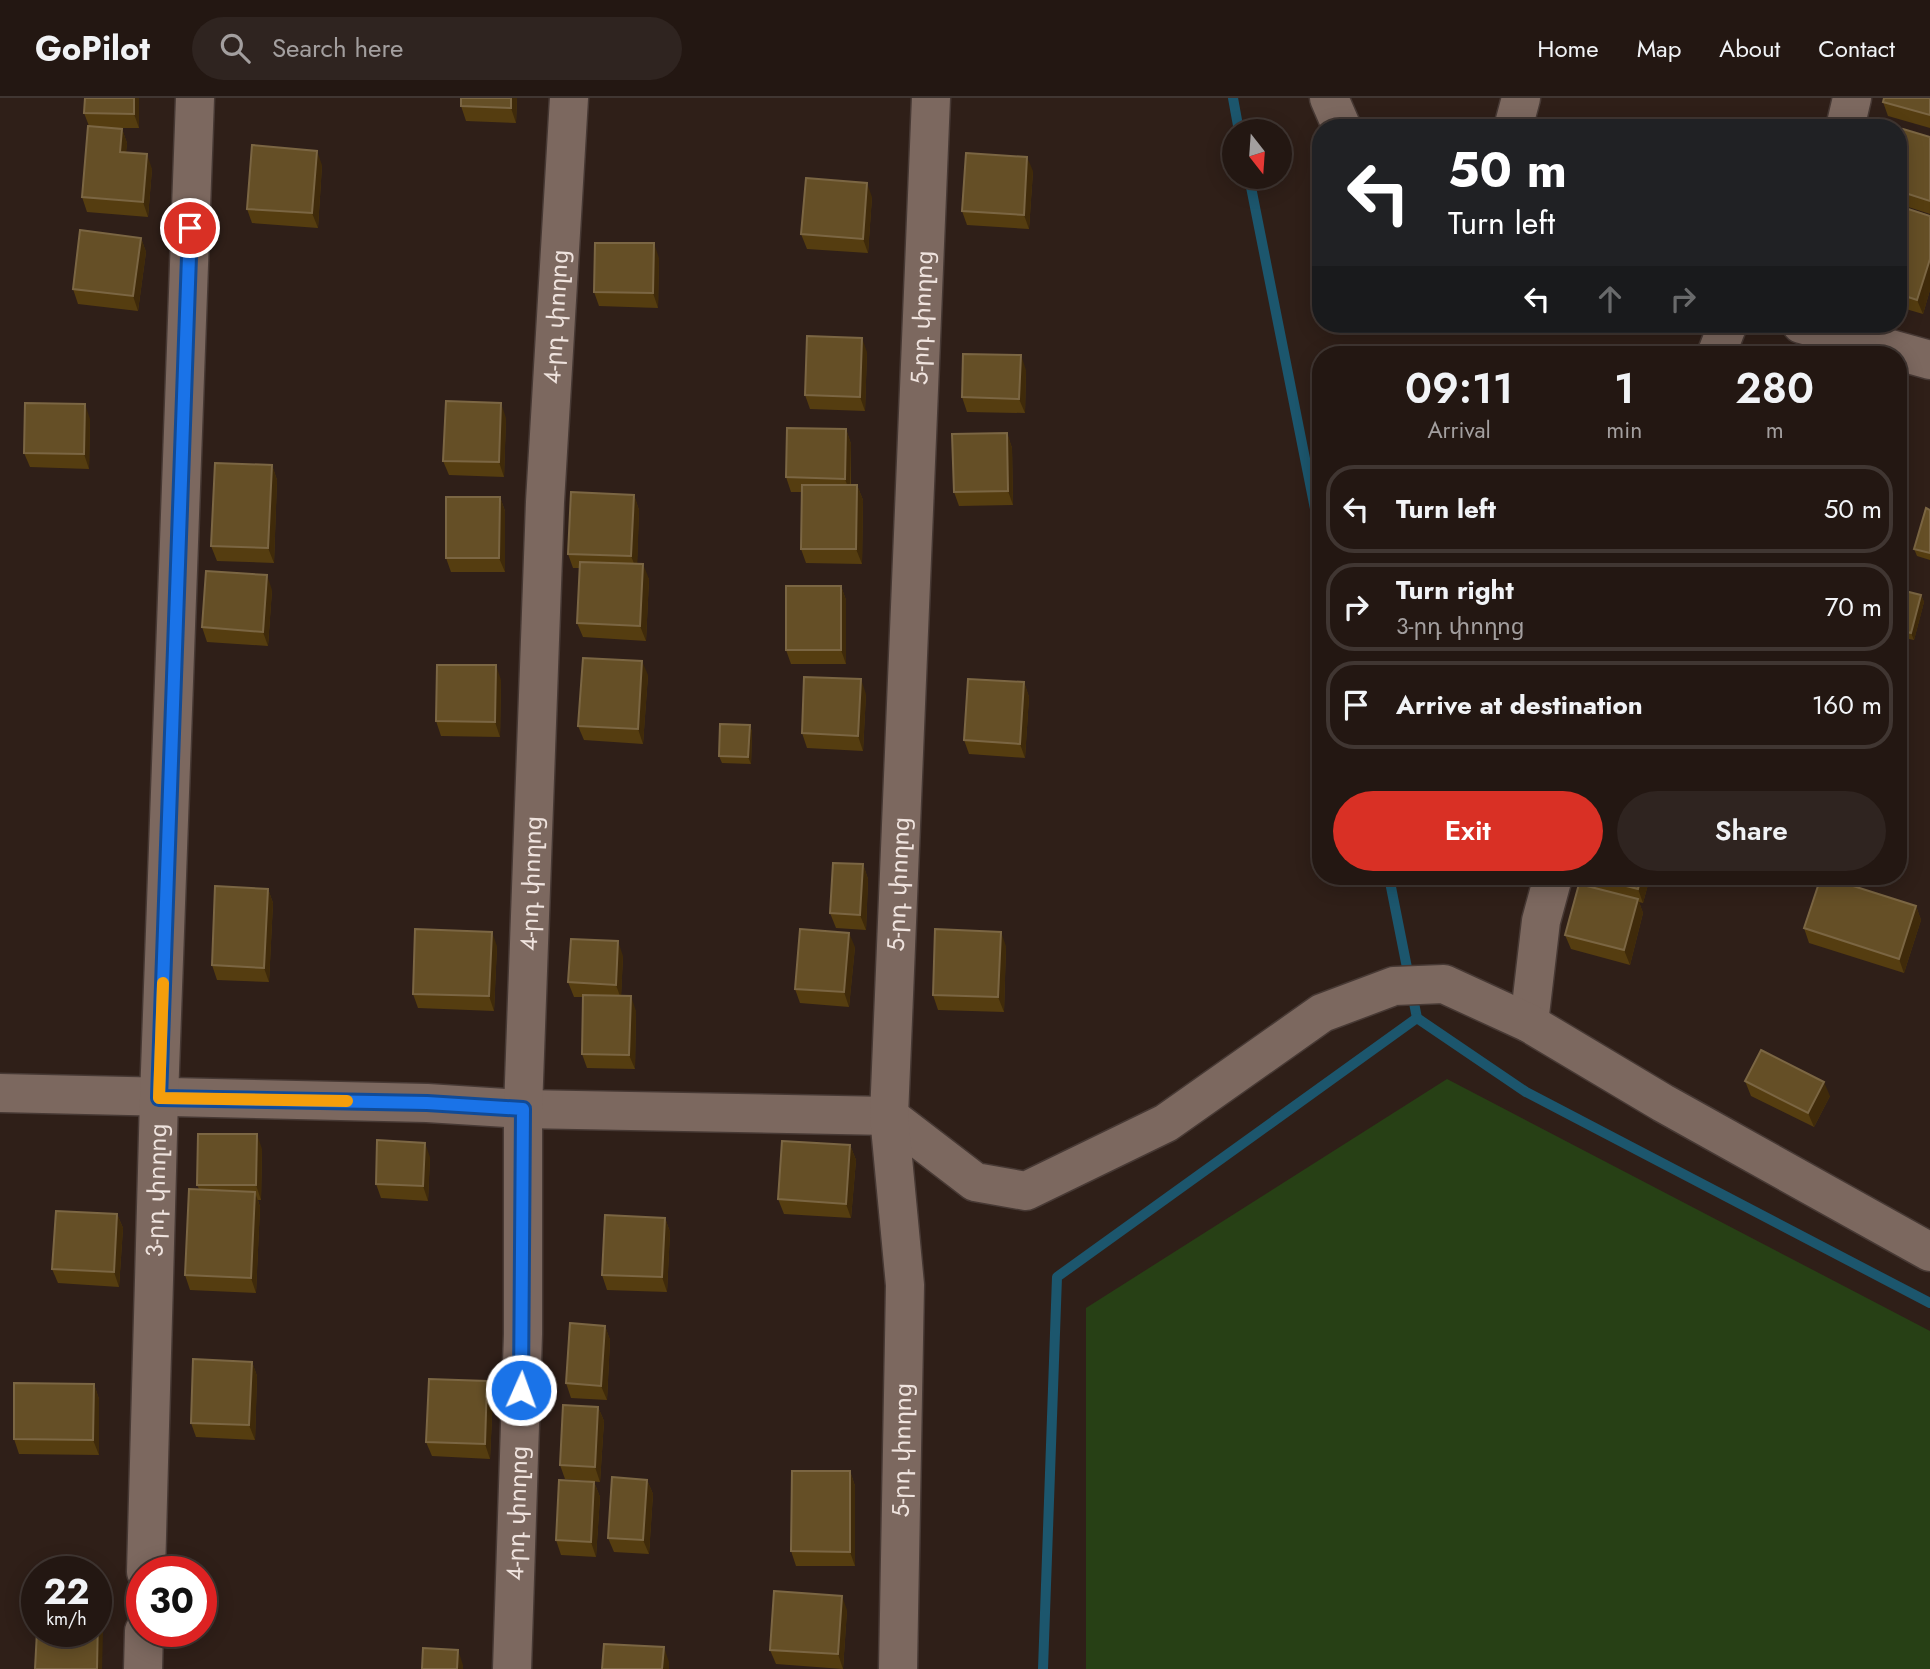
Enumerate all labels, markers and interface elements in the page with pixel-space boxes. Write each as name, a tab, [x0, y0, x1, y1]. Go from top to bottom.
search box	[192, 17, 682, 80]
text: GoPilot	[35, 25, 150, 72]
icon: search	[216, 29, 254, 67]
text: Search here	[272, 29, 403, 67]
text: Home	[1537, 31, 1599, 66]
text: Map	[1637, 31, 1681, 66]
text: About	[1719, 31, 1780, 66]
text: Contact	[1818, 31, 1895, 66]
north arrow	[1222, 119, 1292, 189]
map controls	[1222, 119, 1292, 189]
text: 50 m	[1448, 135, 1567, 205]
icon: left	[1333, 147, 1424, 238]
pin	[160, 198, 220, 258]
text: Turn left	[1448, 200, 1555, 246]
icon: arrive	[171, 209, 209, 247]
street label: 4-րդ փողոց	[534, 248, 577, 385]
street label: 5-րդ փողոց	[901, 249, 942, 385]
icon: left	[1518, 280, 1556, 318]
icon: ahead	[1591, 280, 1629, 318]
icon: right	[1664, 280, 1702, 318]
text: 09:11	[1405, 358, 1513, 419]
text: 1	[1614, 358, 1635, 419]
text: 280	[1735, 358, 1814, 419]
text: Arrival	[1427, 413, 1491, 447]
text: min	[1606, 413, 1642, 447]
text: m	[1766, 413, 1784, 447]
icon: left	[1337, 490, 1375, 528]
text: Turn left	[1396, 490, 1496, 528]
text: 50 m	[1824, 490, 1882, 528]
text: Turn right	[1396, 571, 1514, 609]
icon: right	[1337, 588, 1375, 626]
text: 70 m	[1825, 588, 1882, 626]
text: 3-րդ փողոց	[1396, 609, 1525, 643]
icon: arrive	[1337, 686, 1375, 724]
text: Arrive at destination	[1396, 686, 1643, 724]
text: 160 m	[1812, 686, 1882, 724]
button: Exit	[1333, 791, 1603, 871]
button: Share	[1617, 791, 1886, 871]
street label: 4-րդ փողոց	[511, 815, 551, 951]
street label: 5-րդ փողոց	[878, 816, 918, 952]
street label: 3-րդ փողոց	[137, 1123, 175, 1258]
position arrow	[484, 1353, 558, 1427]
street label: 5-րդ փողոց	[883, 1382, 920, 1518]
street label: 4-րդ փողոց	[497, 1445, 536, 1581]
speed limit sign: 30	[126, 1556, 217, 1647]
text: 22	[44, 1567, 89, 1617]
text: km/h	[46, 1606, 87, 1632]

